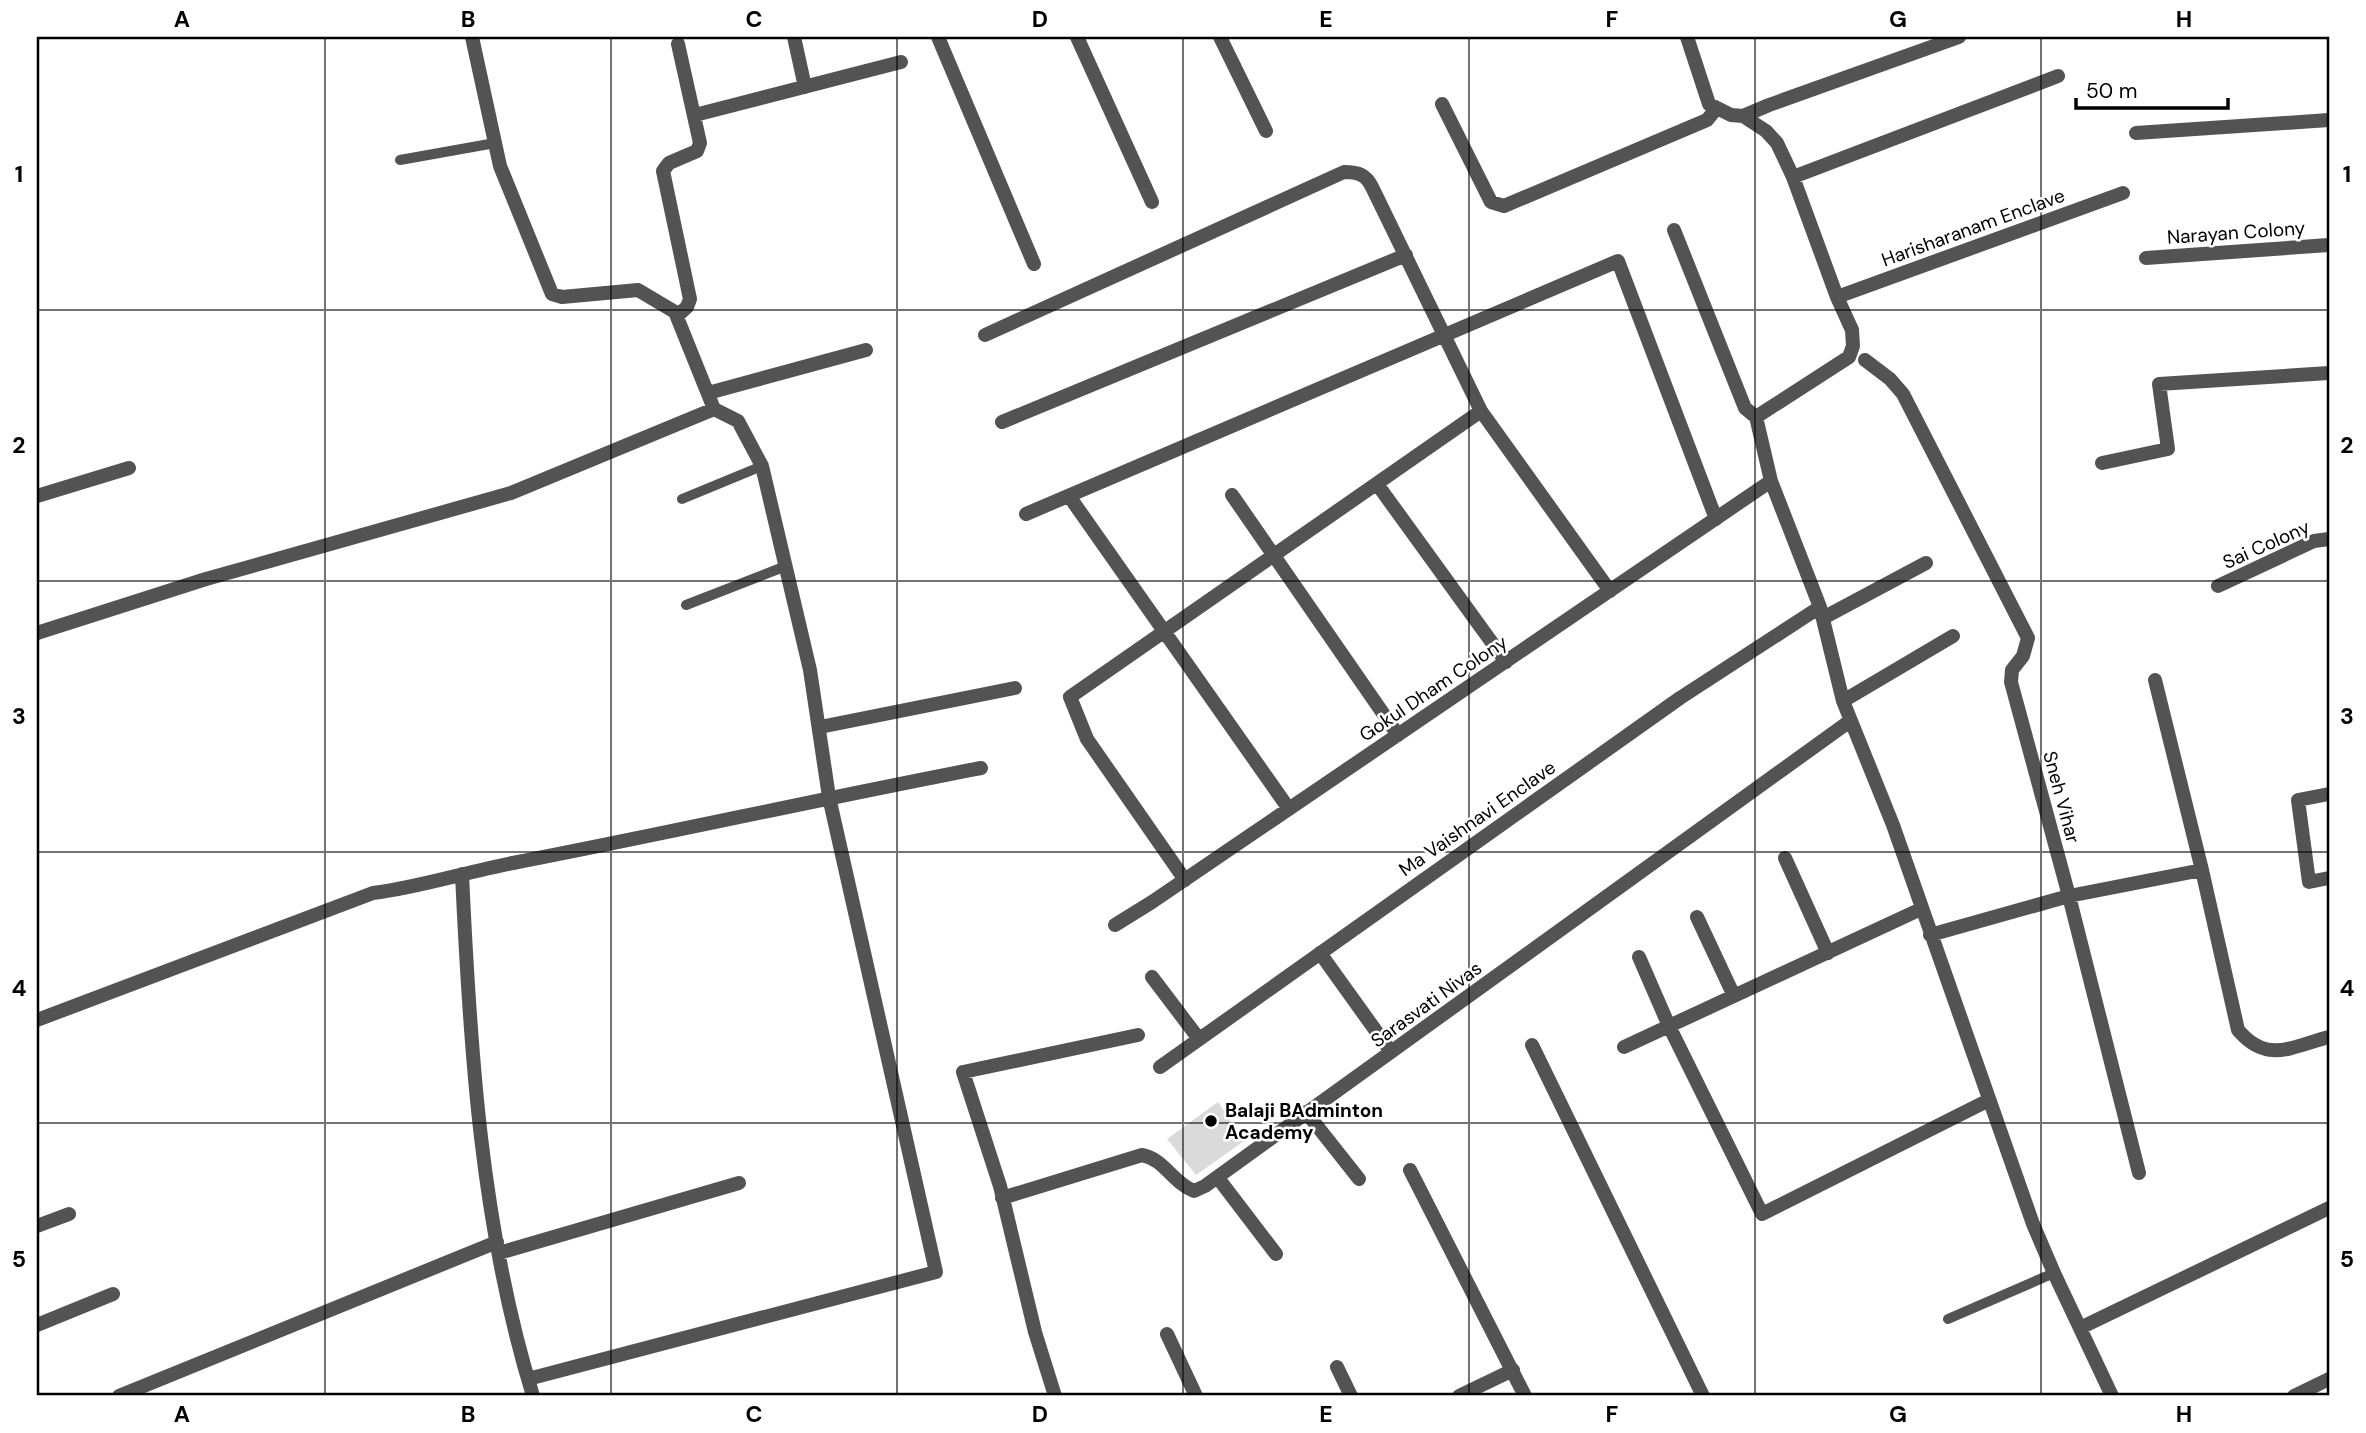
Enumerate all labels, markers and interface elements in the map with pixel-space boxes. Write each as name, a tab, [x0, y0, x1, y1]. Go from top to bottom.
text: A	[174, 4, 190, 34]
text: B	[461, 4, 475, 34]
text: C	[746, 4, 762, 34]
text: D	[1032, 4, 1048, 34]
text: E	[1319, 4, 1333, 34]
text: F	[1606, 4, 1619, 34]
text: G	[1889, 4, 1907, 34]
text: H	[2176, 4, 2192, 34]
scale bar	[2076, 66, 2228, 110]
text: 50 m	[2086, 77, 2137, 105]
text: 1	[15, 159, 23, 189]
text: 1	[2343, 159, 2351, 189]
street label: Harisharanam Enclave	[1878, 183, 2068, 272]
street label: Narayan Colony	[2166, 215, 2306, 250]
text: 2	[12, 430, 26, 460]
text: 2	[2340, 430, 2354, 460]
street label: Sai Colony	[2219, 514, 2314, 575]
street label: Gokul Dham Colony	[1354, 629, 1512, 747]
text: 3	[12, 701, 26, 731]
text: 3	[2340, 701, 2354, 731]
street label: Sneh Vihar	[2037, 748, 2086, 846]
street label: Ma Vaishnavi Enclave	[1394, 755, 1561, 882]
street label: Sarasvati Nivas	[1366, 956, 1487, 1053]
text: 4	[12, 973, 27, 1003]
text: 4	[2340, 973, 2355, 1003]
place label: Balaji BAdminton Academy	[1225, 1098, 1383, 1145]
marker: Balaji BAdminton Academy	[1203, 1113, 1219, 1129]
text: 5	[12, 1244, 26, 1274]
text: 5	[2340, 1244, 2354, 1274]
text: A	[174, 1399, 190, 1429]
text: B	[461, 1399, 475, 1429]
text: C	[746, 1399, 762, 1429]
text: D	[1032, 1399, 1048, 1429]
text: E	[1319, 1399, 1333, 1429]
text: F	[1606, 1399, 1619, 1429]
text: G	[1889, 1399, 1907, 1429]
text: H	[2176, 1399, 2192, 1429]

